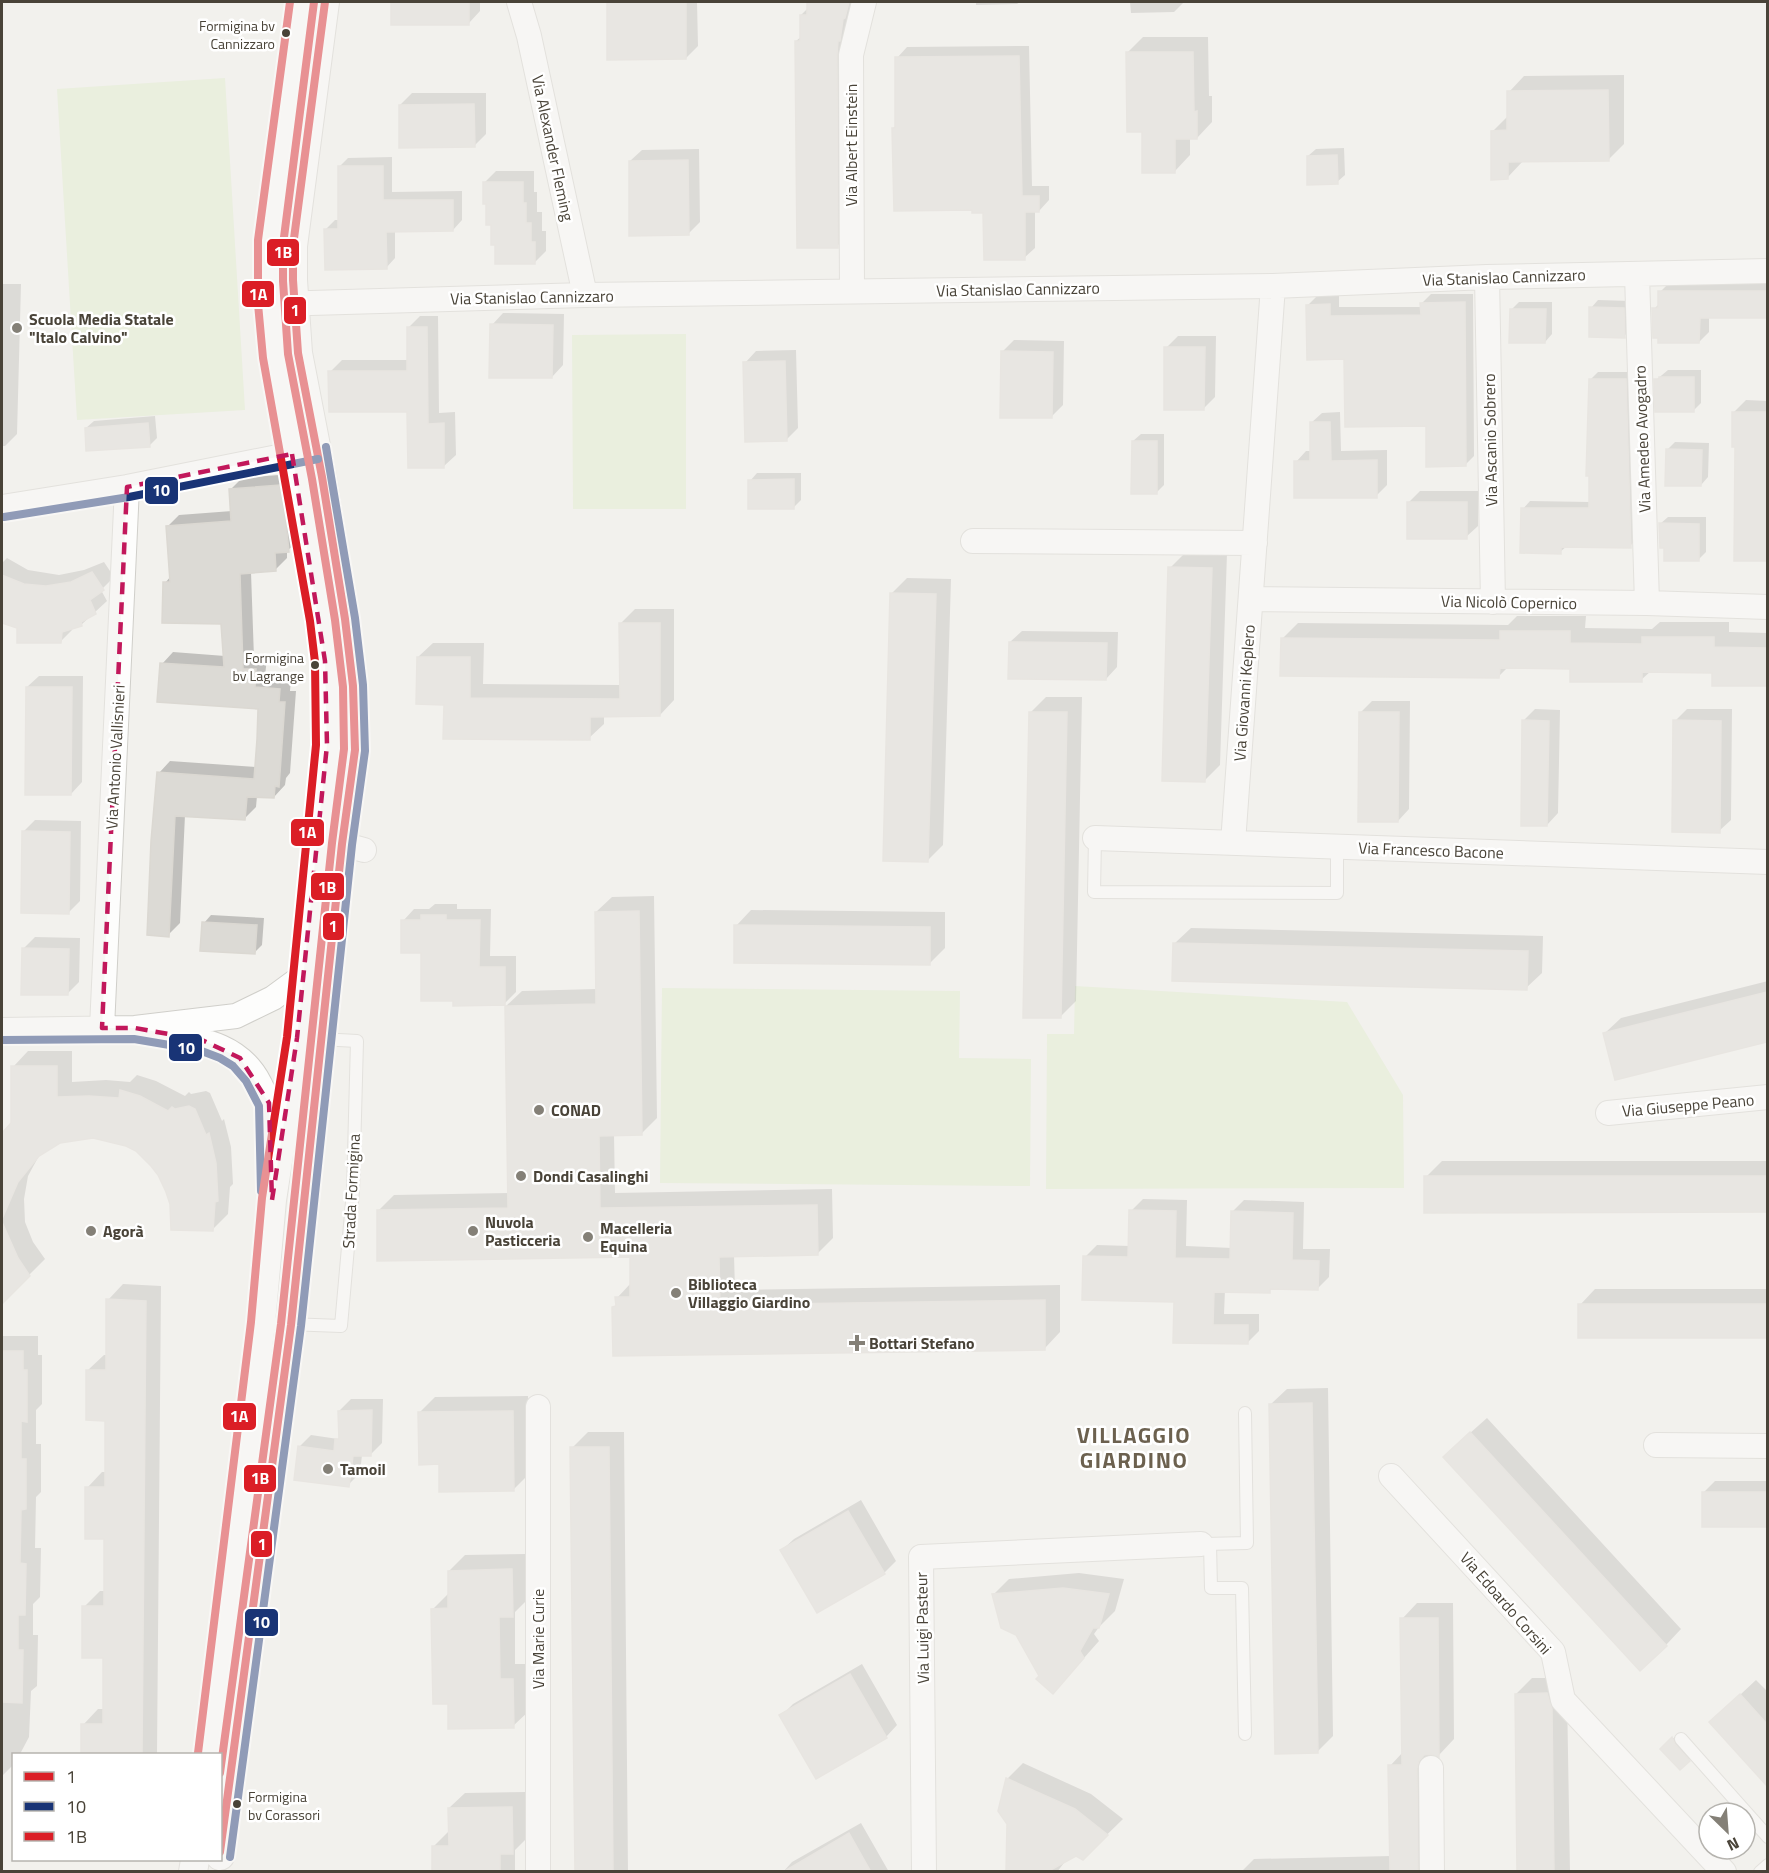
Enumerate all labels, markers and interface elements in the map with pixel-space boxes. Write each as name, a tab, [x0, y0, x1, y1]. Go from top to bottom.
place label: Formigina bv Cannizzaro	[199, 15, 275, 54]
marker: Formigina bv Cannizzaro	[280, 27, 292, 39]
street label: Via Alexander Fleming	[526, 73, 580, 223]
street label: Via Albert Einstein	[839, 84, 863, 206]
line badge: 1B	[266, 238, 300, 267]
text: 1B	[274, 240, 293, 264]
street label: Via Stanislao Cannizzaro	[1422, 262, 1586, 292]
street label: Via Stanislao Cannizzaro	[936, 276, 1100, 302]
line badge: 1A	[241, 280, 275, 308]
text: 1A	[249, 282, 268, 306]
street label: Via Stanislao Cannizzaro	[450, 284, 614, 310]
line badge: 1	[283, 296, 307, 325]
text: 1	[291, 298, 299, 322]
place label: Scuola Media Statale "Italo Calvino"	[29, 307, 174, 349]
marker: Scuola Media Statale "Italo Calvino"	[10, 321, 24, 335]
street label: Via Amedeo Avogadro	[1627, 365, 1657, 513]
street label: Via Ascanio Sobrero	[1477, 373, 1503, 507]
line badge: 10	[144, 476, 179, 505]
text: 10	[152, 478, 170, 502]
street label: Via Nicolò Copernico	[1441, 589, 1577, 615]
street label: Via Giovanni Keplero	[1227, 624, 1261, 762]
place label: Formigina bv Lagrange	[232, 647, 304, 686]
marker: Formigina bv Lagrange	[309, 659, 321, 671]
street label: Via Antonio Vallisnieri	[99, 684, 131, 830]
line badge: 1A	[290, 818, 325, 847]
text: 1A	[298, 820, 317, 844]
street label: Via Francesco Bacone	[1358, 835, 1504, 865]
line badge: 1B	[310, 872, 345, 901]
text: 1B	[318, 875, 337, 899]
line badge: 1	[322, 912, 345, 941]
text: 1	[329, 914, 337, 938]
line badge: 10	[168, 1033, 203, 1062]
text: 10	[177, 1036, 195, 1060]
street label: Via Giuseppe Peano	[1621, 1087, 1755, 1123]
place label: CONAD	[551, 1098, 601, 1122]
marker: CONAD	[532, 1103, 546, 1117]
street label: Strada Formigina	[336, 1133, 366, 1249]
place label: Dondi Casalinghi	[533, 1164, 648, 1188]
marker: Dondi Casalinghi	[514, 1169, 528, 1183]
place label: Nuvola Pasticceria	[485, 1210, 561, 1252]
place label: Macelleria Equina	[600, 1216, 672, 1258]
place label: Agorà	[103, 1219, 144, 1243]
marker: Agorà	[84, 1224, 98, 1238]
marker: Nuvola Pasticceria	[466, 1224, 480, 1238]
marker: Macelleria Equina	[581, 1230, 595, 1244]
place label: Biblioteca Villaggio Giardino	[688, 1272, 810, 1314]
marker: Biblioteca Villaggio Giardino	[669, 1286, 683, 1300]
place label: Bottari Stefano	[869, 1331, 975, 1355]
marker: Bottari Stefano	[850, 1336, 864, 1350]
line badge: 1A	[222, 1402, 257, 1431]
text: 1A	[230, 1404, 249, 1428]
district label: VILLAGGIO GIARDINO	[1077, 1418, 1191, 1477]
place label: Tamoil	[340, 1457, 386, 1481]
marker: Tamoil	[321, 1462, 335, 1476]
line badge: 1B	[243, 1464, 277, 1493]
text: 1B	[251, 1466, 270, 1490]
line badge: 1	[250, 1530, 273, 1558]
text: 1	[258, 1532, 266, 1556]
street label: Via Edoardo Corsini	[1455, 1546, 1557, 1660]
street label: Via Luigi Pasteur	[909, 1571, 935, 1684]
street label: Via Marie Curie	[526, 1589, 550, 1689]
line badge: 10	[244, 1608, 279, 1637]
text: 10	[252, 1610, 270, 1634]
legend	[12, 1753, 222, 1861]
text: 1	[66, 1763, 76, 1790]
place label: Formigina bv Corassori	[248, 1786, 320, 1825]
text: 10	[66, 1793, 86, 1820]
marker: Formigina bv Corassori	[231, 1798, 243, 1810]
north arrow	[1697, 1801, 1757, 1861]
text: 1B	[66, 1823, 87, 1850]
text: N	[1723, 1831, 1743, 1858]

